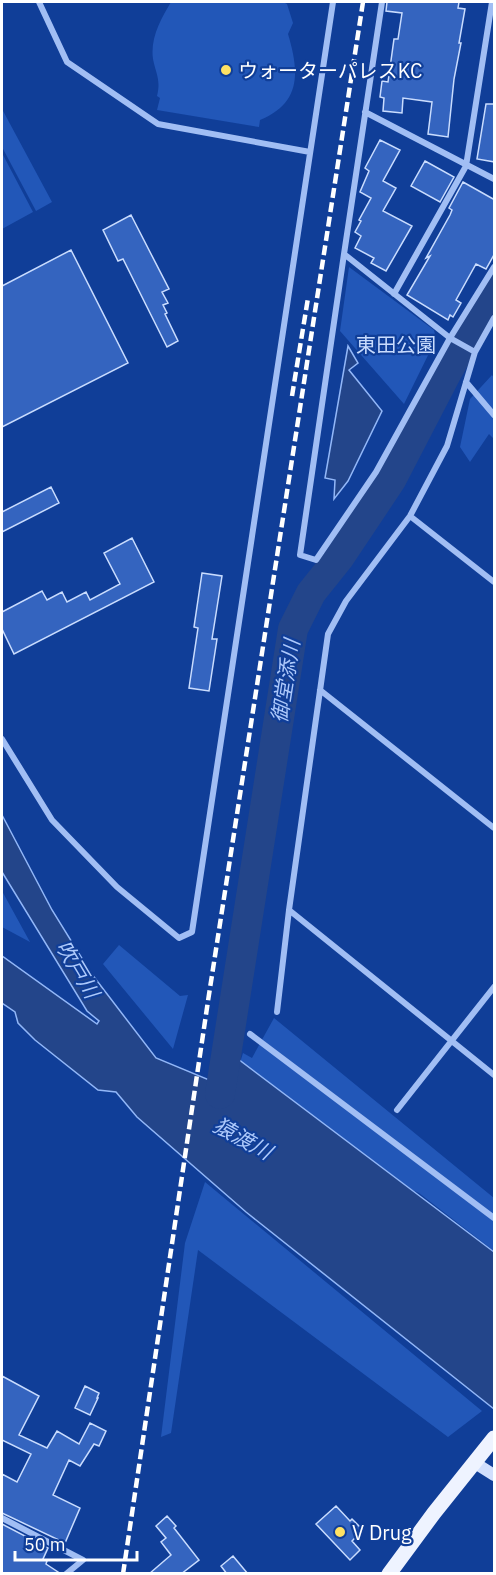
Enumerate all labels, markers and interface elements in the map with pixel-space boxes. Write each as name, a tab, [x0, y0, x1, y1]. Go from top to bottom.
place label: ウォーターパレスKC	[238, 57, 422, 84]
marker: ウォーターパレスKC	[219, 63, 233, 77]
park label: 東田公園	[356, 331, 436, 358]
water label: 御堂添川	[265, 635, 306, 725]
water label: 吹戸川	[50, 935, 107, 1005]
water label: 猿渡川	[209, 1110, 279, 1166]
place label: V Drug	[352, 1519, 412, 1546]
scale bar	[15, 1524, 136, 1562]
marker: V Drug	[333, 1525, 347, 1539]
text: 50 m	[24, 1533, 66, 1556]

